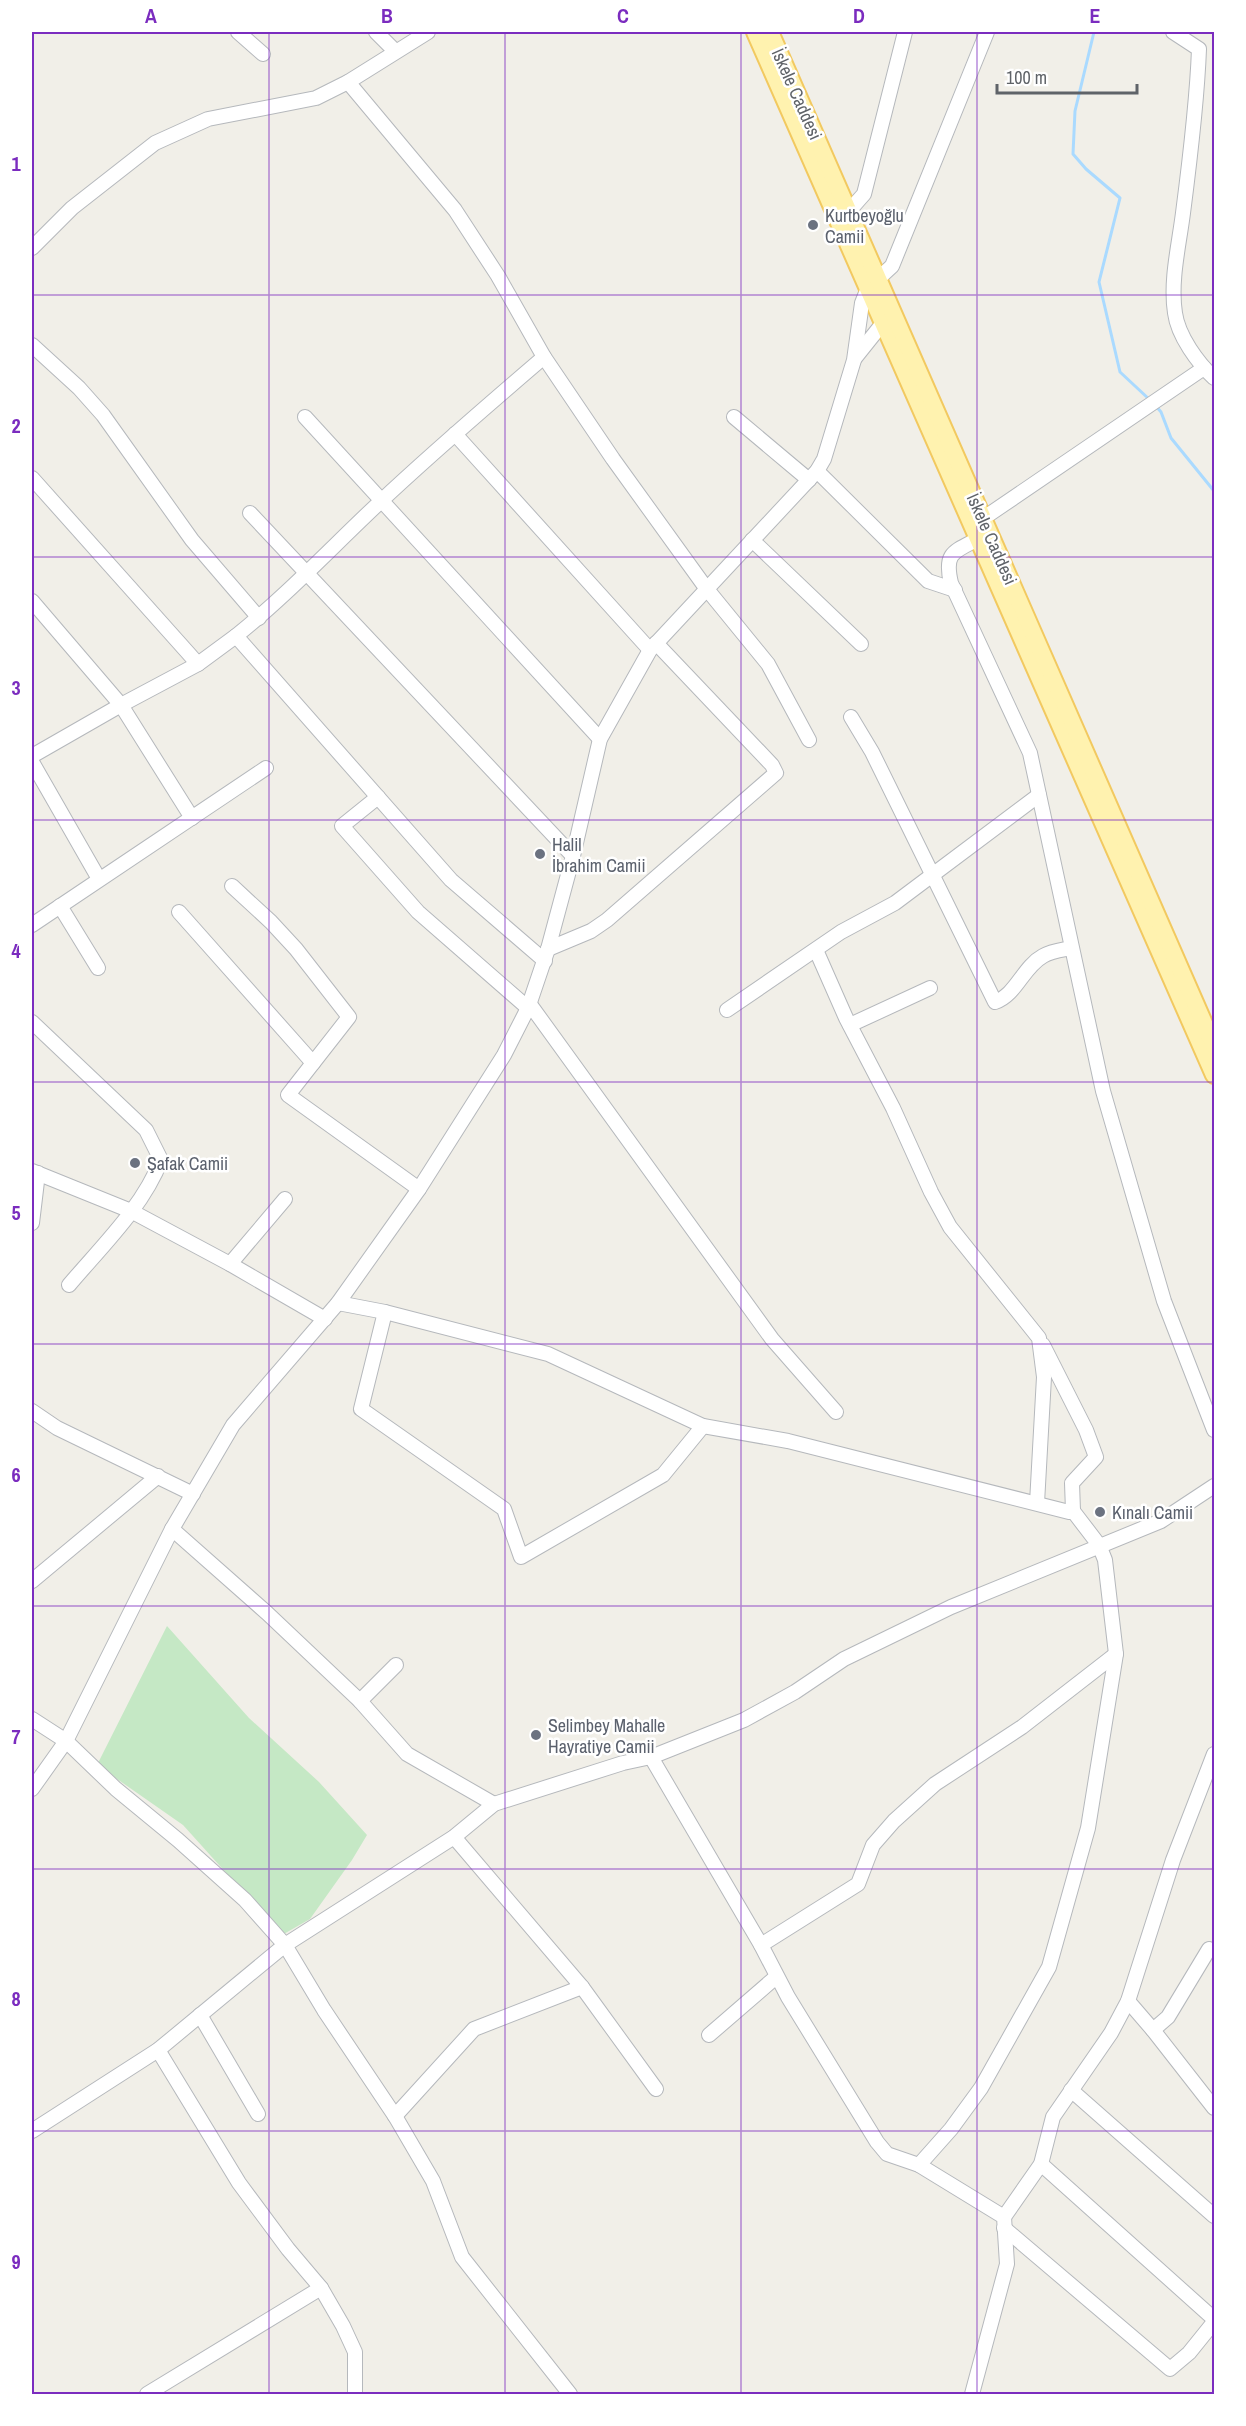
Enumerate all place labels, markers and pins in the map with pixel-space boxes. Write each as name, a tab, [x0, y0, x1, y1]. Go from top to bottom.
place label: Kurtbeyoğlu Camii	[825, 203, 904, 249]
marker: Kurtbeyoğlu Camii	[806, 218, 820, 232]
place label: Halil İbrahim Camii	[552, 832, 646, 878]
marker: Halil İbrahim Camii	[533, 847, 547, 861]
place label: Şafak Camii	[147, 1151, 228, 1176]
marker: Şafak Camii	[128, 1156, 142, 1170]
place label: Kınalı Camii	[1112, 1500, 1193, 1525]
marker: Kınalı Camii	[1093, 1505, 1107, 1519]
place label: Selimbey Mahalle Hayratiye Camii	[548, 1713, 665, 1759]
marker: Selimbey Mahalle Hayratiye Camii	[529, 1728, 543, 1742]

